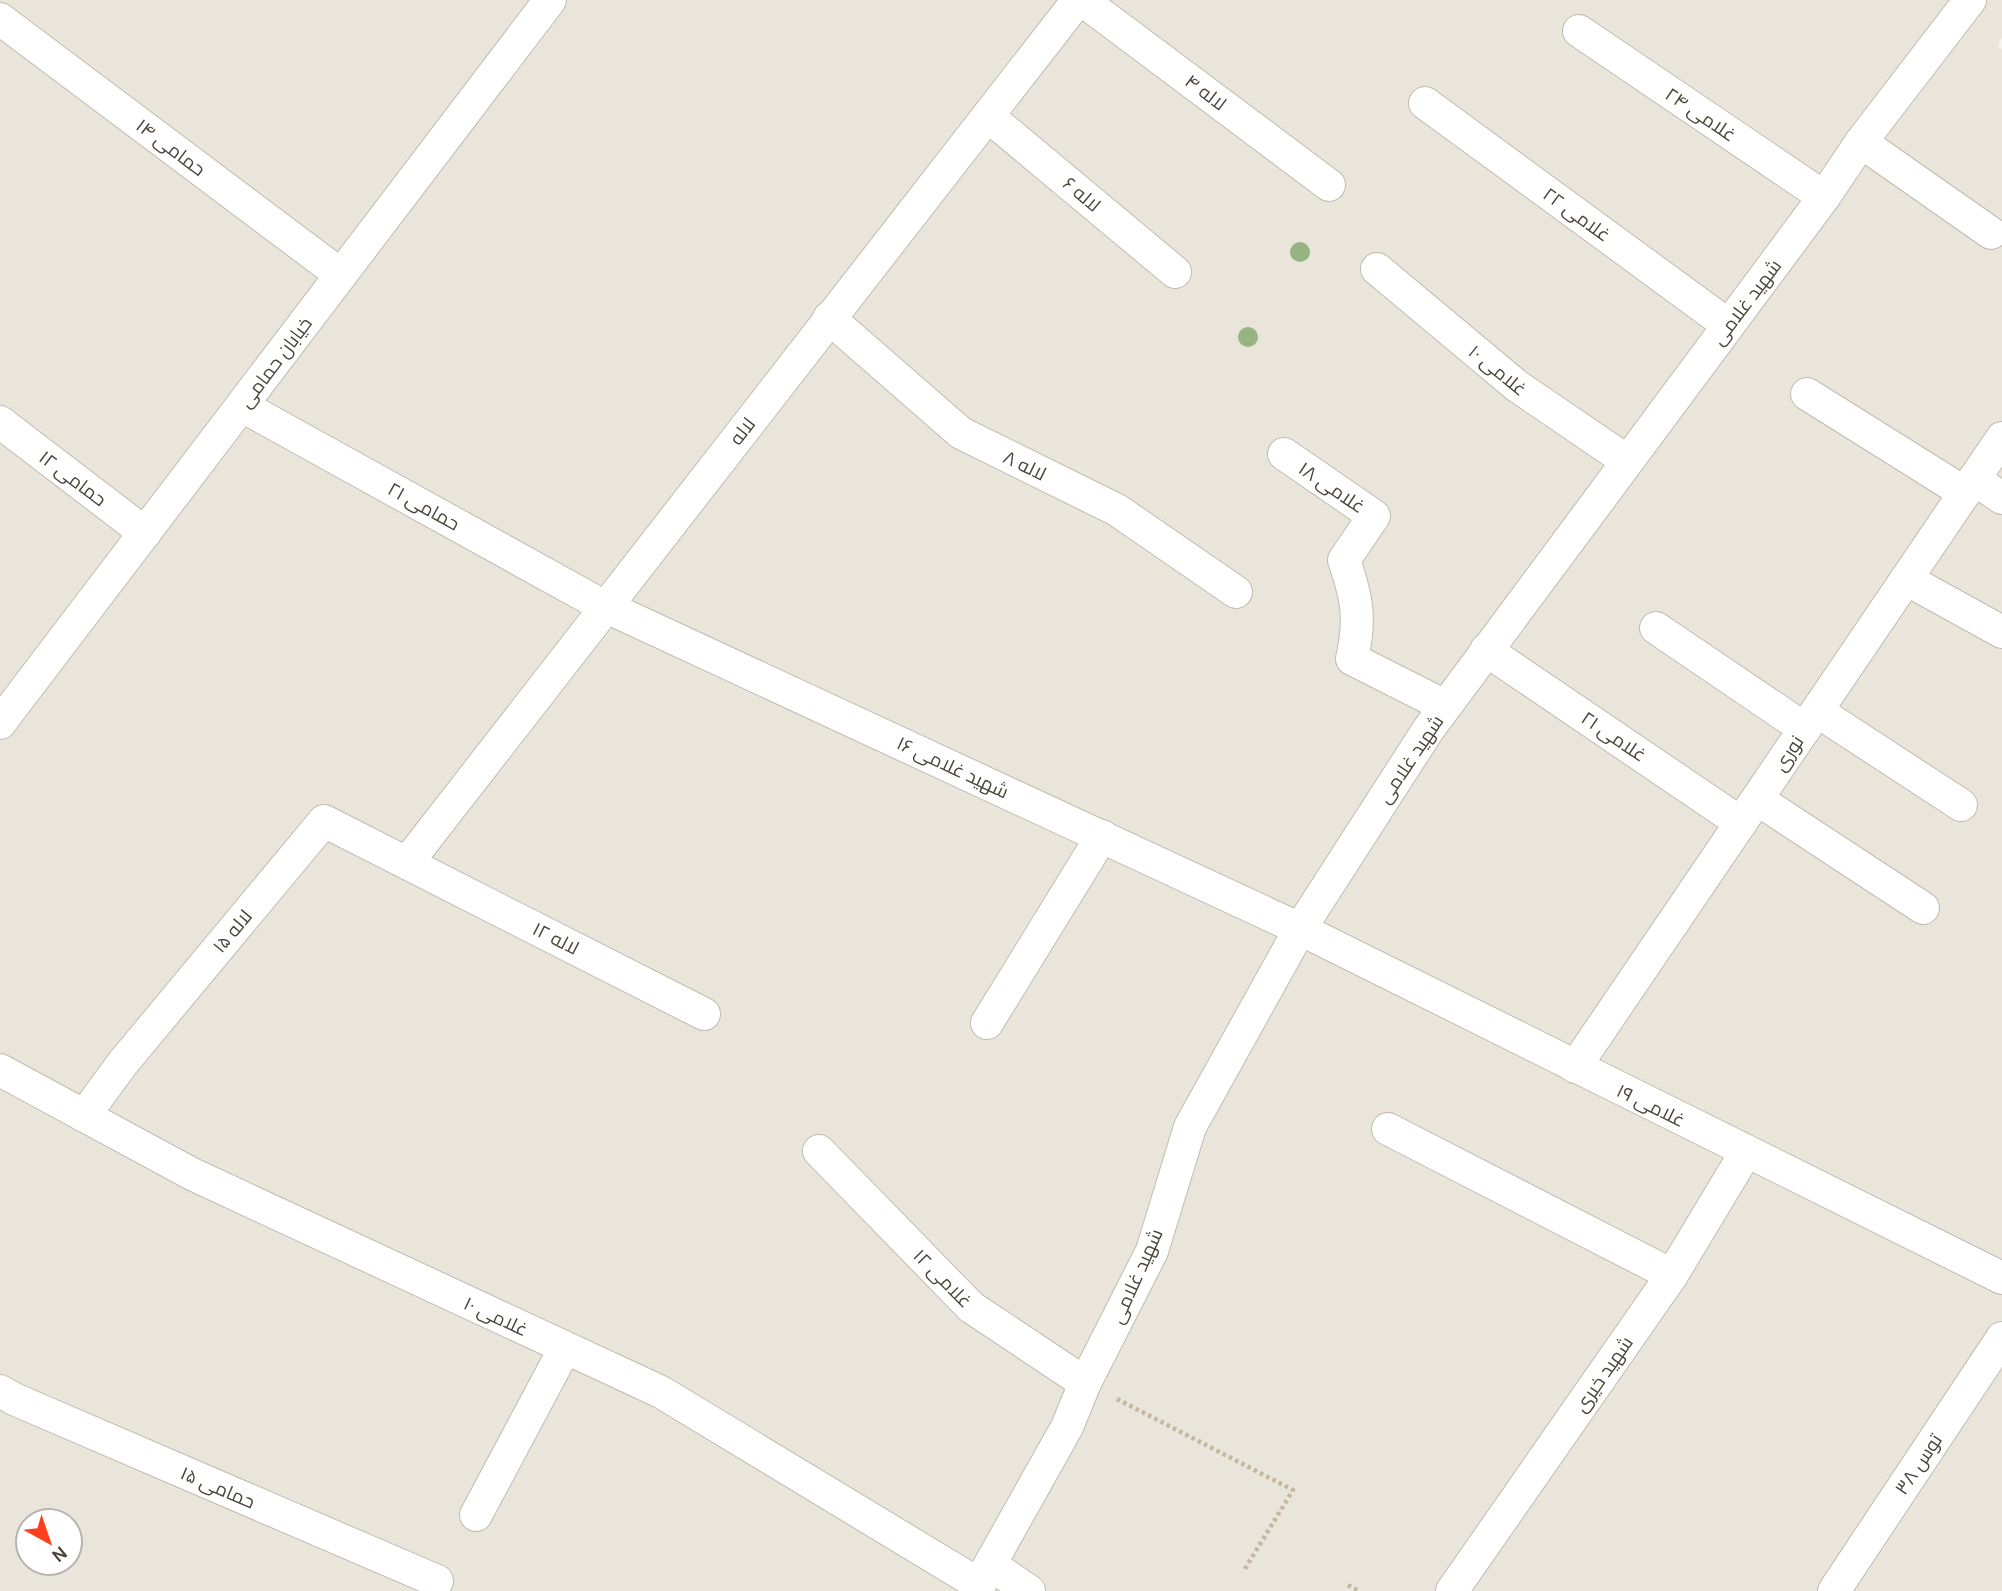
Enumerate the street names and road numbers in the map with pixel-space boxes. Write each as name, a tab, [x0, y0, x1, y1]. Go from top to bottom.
street label: لاله ۴	[1181, 70, 1230, 115]
street label: غلامی ۲۴	[1661, 83, 1740, 146]
street label: حمامی ۱۴	[131, 115, 209, 181]
street label: لاله ۶	[1058, 173, 1105, 217]
street label: غلامی ۲۲	[1539, 183, 1614, 246]
street label: شهید غلامی	[1707, 255, 1786, 350]
street label: خیابان حمامی	[235, 313, 317, 412]
street label: غلامی ۱۰	[1464, 341, 1531, 401]
street label: لاله	[725, 414, 760, 450]
street label: حمامی ۱۲	[34, 446, 110, 511]
street label: لاله ۸	[1000, 446, 1050, 486]
street label: غلامی ۱۸	[1294, 458, 1369, 518]
street label: حمامی ۲۱	[384, 478, 463, 535]
street label: غلامی ۲۱	[1577, 707, 1650, 766]
street label: شهید غلامی	[1373, 711, 1448, 808]
street label: شهید غلامی ۱۶	[893, 732, 1012, 803]
street label: نوری	[1769, 732, 1809, 775]
street label: لاله ۱۵	[209, 906, 257, 958]
street label: لاله ۱۲	[529, 918, 582, 960]
street label: غلامی ۱۹	[1613, 1080, 1688, 1132]
street label: شهید غلامی	[1106, 1226, 1168, 1327]
street label: غلامی ۱۲	[909, 1245, 976, 1312]
street label: غلامی ۱۰	[460, 1293, 531, 1341]
street label: شهید خیری	[1570, 1332, 1638, 1417]
street label: توس ۳۸	[1891, 1430, 1947, 1499]
street label: حمامی ۱۵	[177, 1462, 258, 1513]

